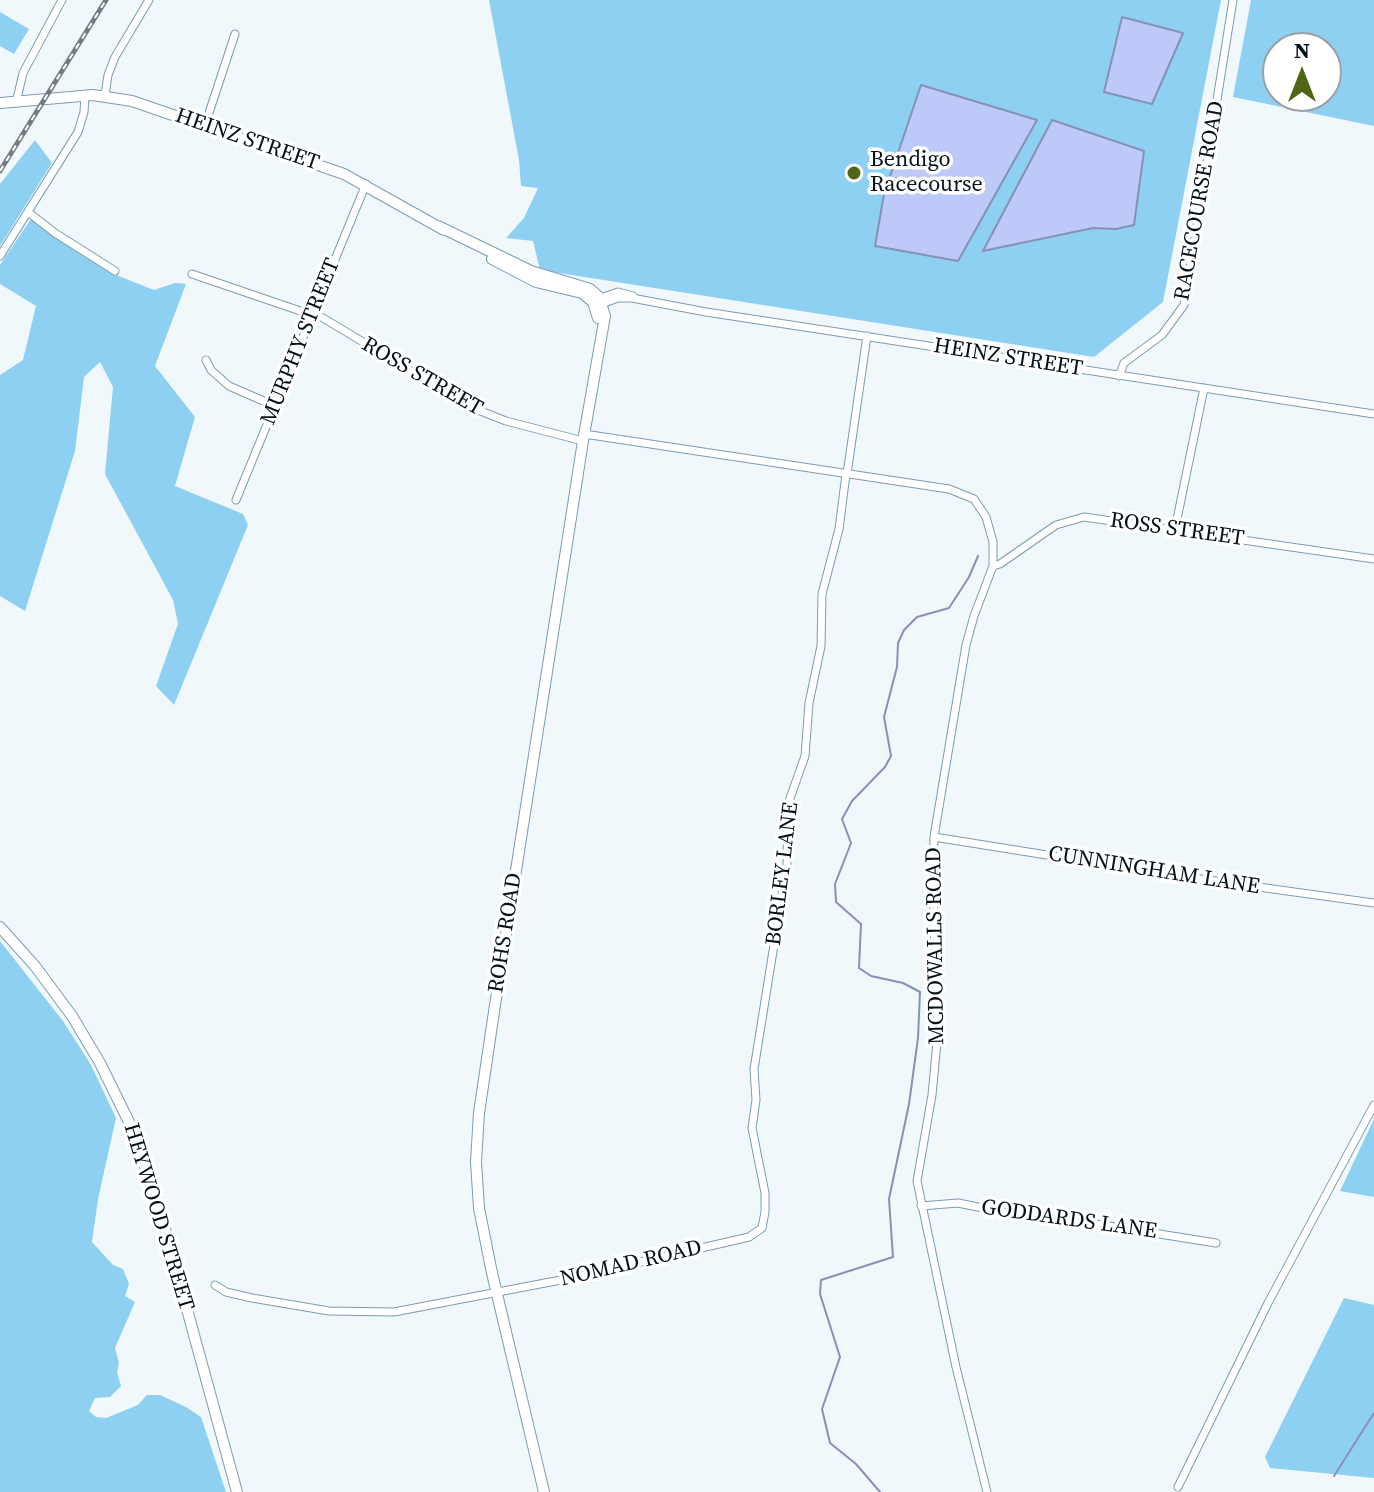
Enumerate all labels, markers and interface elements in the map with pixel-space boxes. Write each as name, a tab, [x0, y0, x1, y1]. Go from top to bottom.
north arrow	[1262, 32, 1342, 112]
text: N	[1294, 35, 1310, 65]
street label: RACECOURSE ROAD	[1169, 99, 1231, 303]
street label: HEINZ STREET	[171, 103, 323, 177]
place label: Bendigo Racecourse	[870, 147, 983, 198]
marker: Bendigo Racecourse	[845, 164, 863, 182]
street label: MURPHY STREET	[256, 255, 346, 429]
street label: ROSS STREET	[357, 332, 487, 422]
street label: HEINZ STREET	[932, 333, 1084, 383]
street label: ROSS STREET	[1108, 508, 1246, 552]
street label: BORLEY LANE	[761, 801, 805, 947]
street label: CUNNINGHAM LANE	[1046, 841, 1262, 901]
street label: MCDOWALLS ROAD	[921, 847, 951, 1045]
street label: ROHS ROAD	[483, 871, 529, 995]
street label: HEYWOOD STREET	[117, 1120, 199, 1314]
street label: GODDARDS LANE	[980, 1195, 1158, 1245]
street label: NOMAD ROAD	[558, 1235, 704, 1293]

